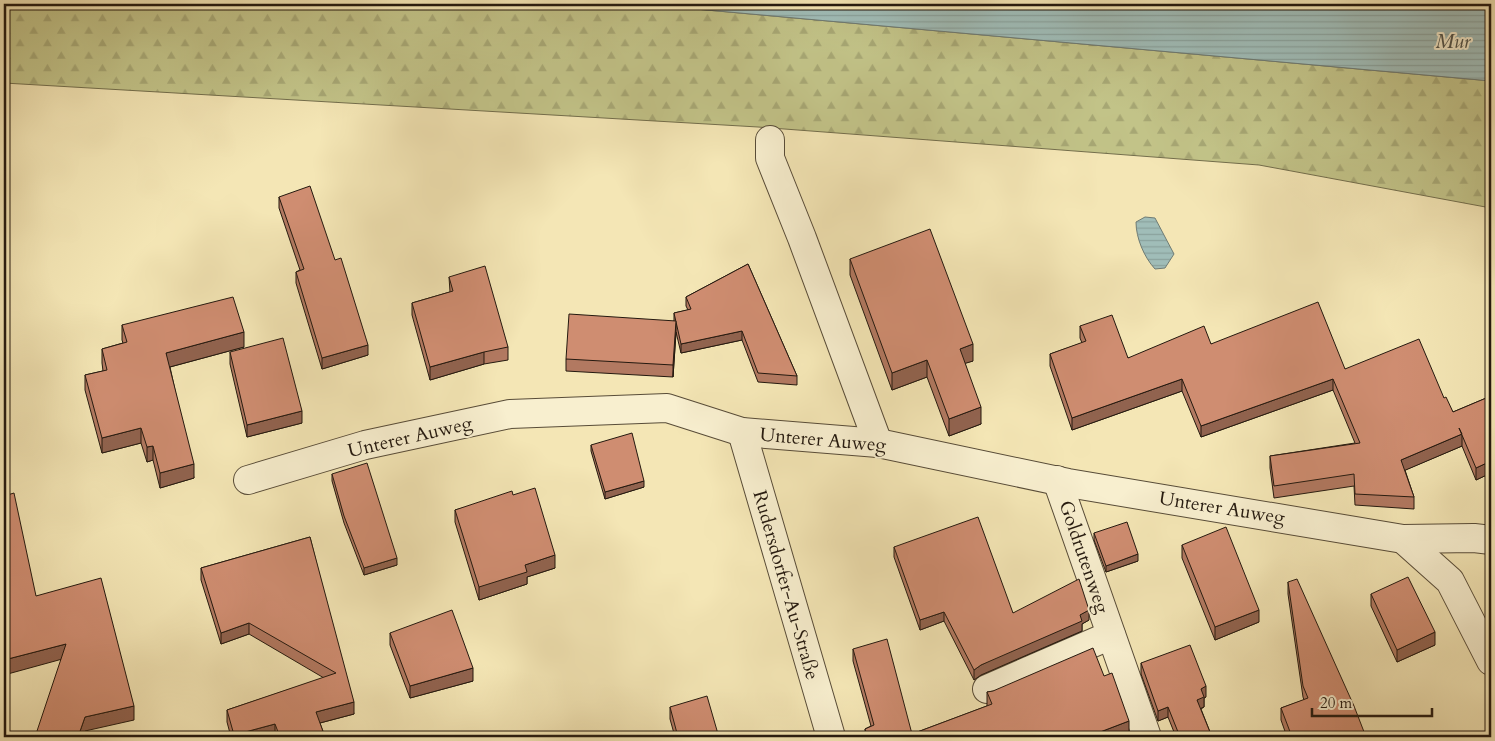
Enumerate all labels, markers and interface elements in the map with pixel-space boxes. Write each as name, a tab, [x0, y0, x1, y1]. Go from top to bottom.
water label: Mur	[1435, 28, 1472, 55]
street label: Unterer Auweg	[345, 410, 475, 464]
street label: Unterer Auweg	[759, 422, 888, 459]
street label: Unterer Auweg	[1157, 485, 1287, 531]
street label: Rudersdorfer-Au-Straße	[747, 487, 825, 683]
street label: Goldrutenweg	[1053, 497, 1116, 617]
scale bar	[1312, 686, 1432, 718]
text: 20 m	[1320, 693, 1352, 713]

